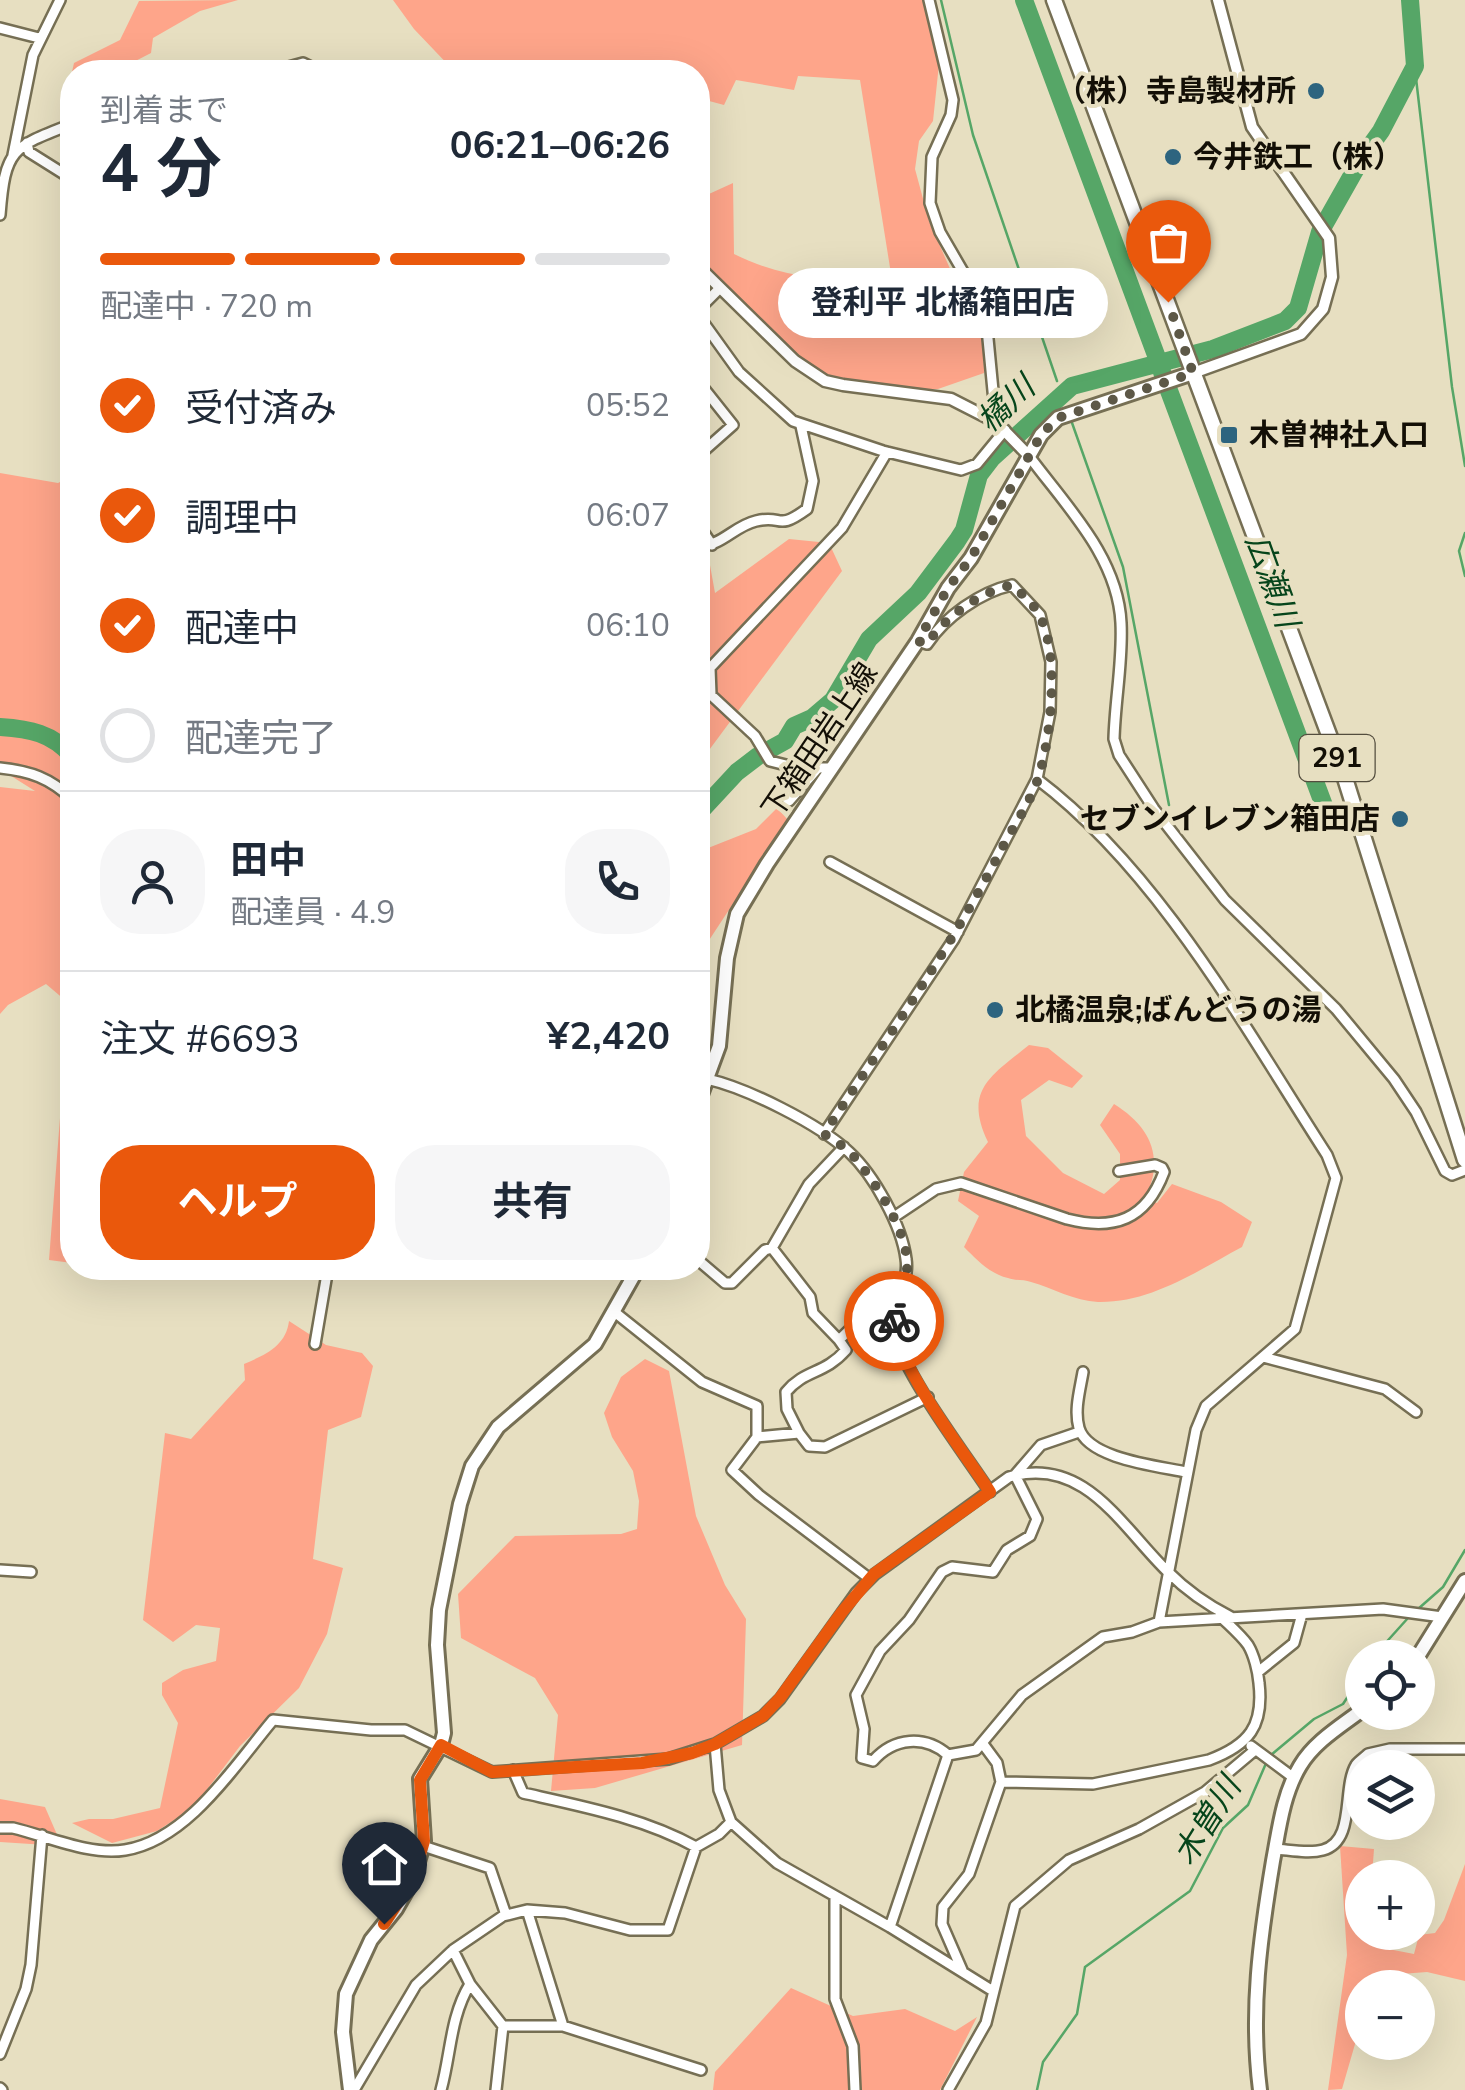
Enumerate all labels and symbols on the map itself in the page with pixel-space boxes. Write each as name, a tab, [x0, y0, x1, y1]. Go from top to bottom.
place label: （株）寺島製材所	[1056, 71, 1296, 112]
marker: （株）寺島製材所	[1305, 80, 1327, 102]
place label: 今井鉄工（株）	[1193, 137, 1403, 178]
marker: 今井鉄工（株）	[1162, 146, 1184, 168]
pin	[1126, 200, 1211, 303]
callout: 登利平 北橘箱田店	[778, 267, 1108, 337]
water label: 橘川	[968, 364, 1046, 442]
place label: 木曽神社入口	[1249, 415, 1429, 456]
marker: 木曽神社入口	[1218, 424, 1240, 446]
water label: 広瀬川	[1235, 529, 1310, 636]
street label: 下箱田岩上線	[753, 655, 887, 827]
road number: 291	[1300, 735, 1374, 781]
place label: セブンイレブン箱田店	[1080, 799, 1380, 840]
marker: セブンイレブン箱田店	[1389, 808, 1411, 830]
place label: 北橘温泉;ばんどうの湯	[1015, 990, 1322, 1031]
marker: 北橘温泉;ばんどうの湯	[984, 999, 1006, 1021]
courier	[844, 1271, 944, 1371]
water label: 木曽川	[1163, 1766, 1252, 1873]
pin	[342, 1822, 427, 1925]

